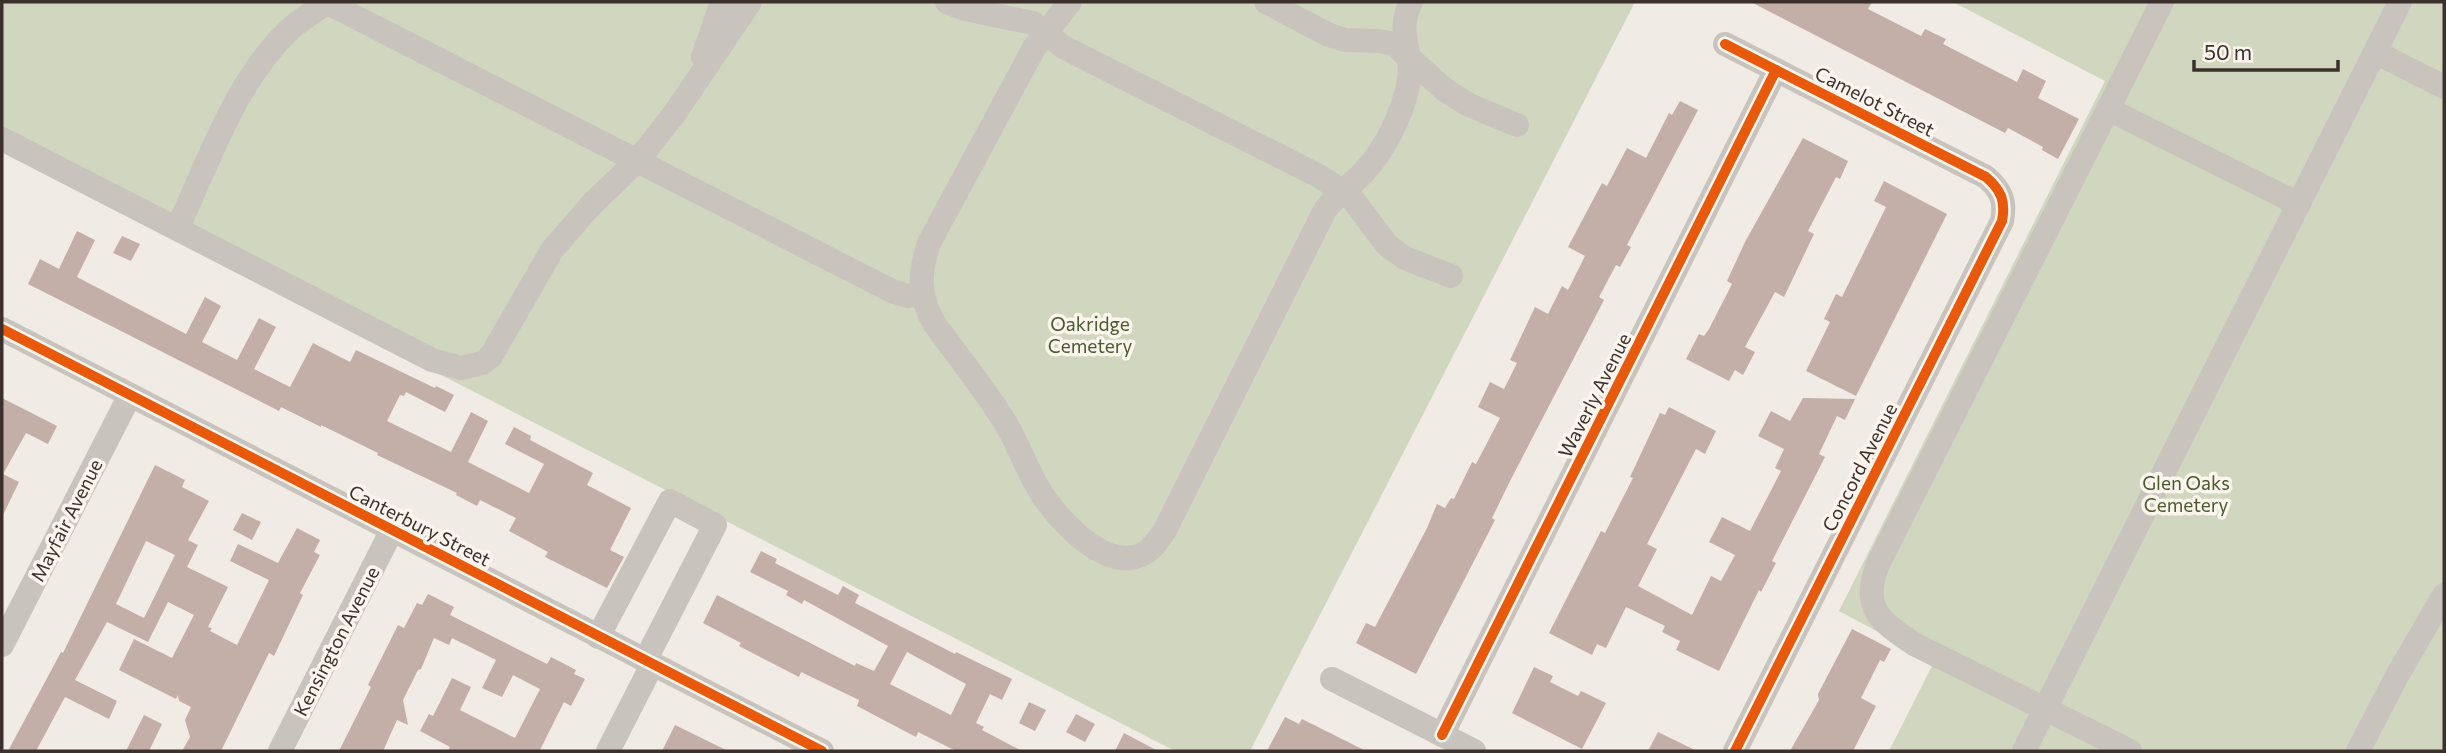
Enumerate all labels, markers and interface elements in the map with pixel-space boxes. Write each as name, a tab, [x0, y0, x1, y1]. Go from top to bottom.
scale bar	[2194, 28, 2338, 72]
text: 50 m	[2204, 39, 2252, 64]
street label: Camelot Street	[1812, 61, 1939, 141]
park label: Oakridge Cemetery	[1048, 312, 1132, 357]
street label: Waverly Avenue	[1553, 329, 1635, 461]
street label: Concord Avenue	[1817, 399, 1901, 535]
street label: Mayfair Avenue	[25, 455, 107, 585]
park label: Glen Oaks Cemetery	[2142, 471, 2230, 516]
street label: Canterbury Street	[345, 479, 495, 571]
street label: Kensington Avenue	[288, 562, 384, 720]

